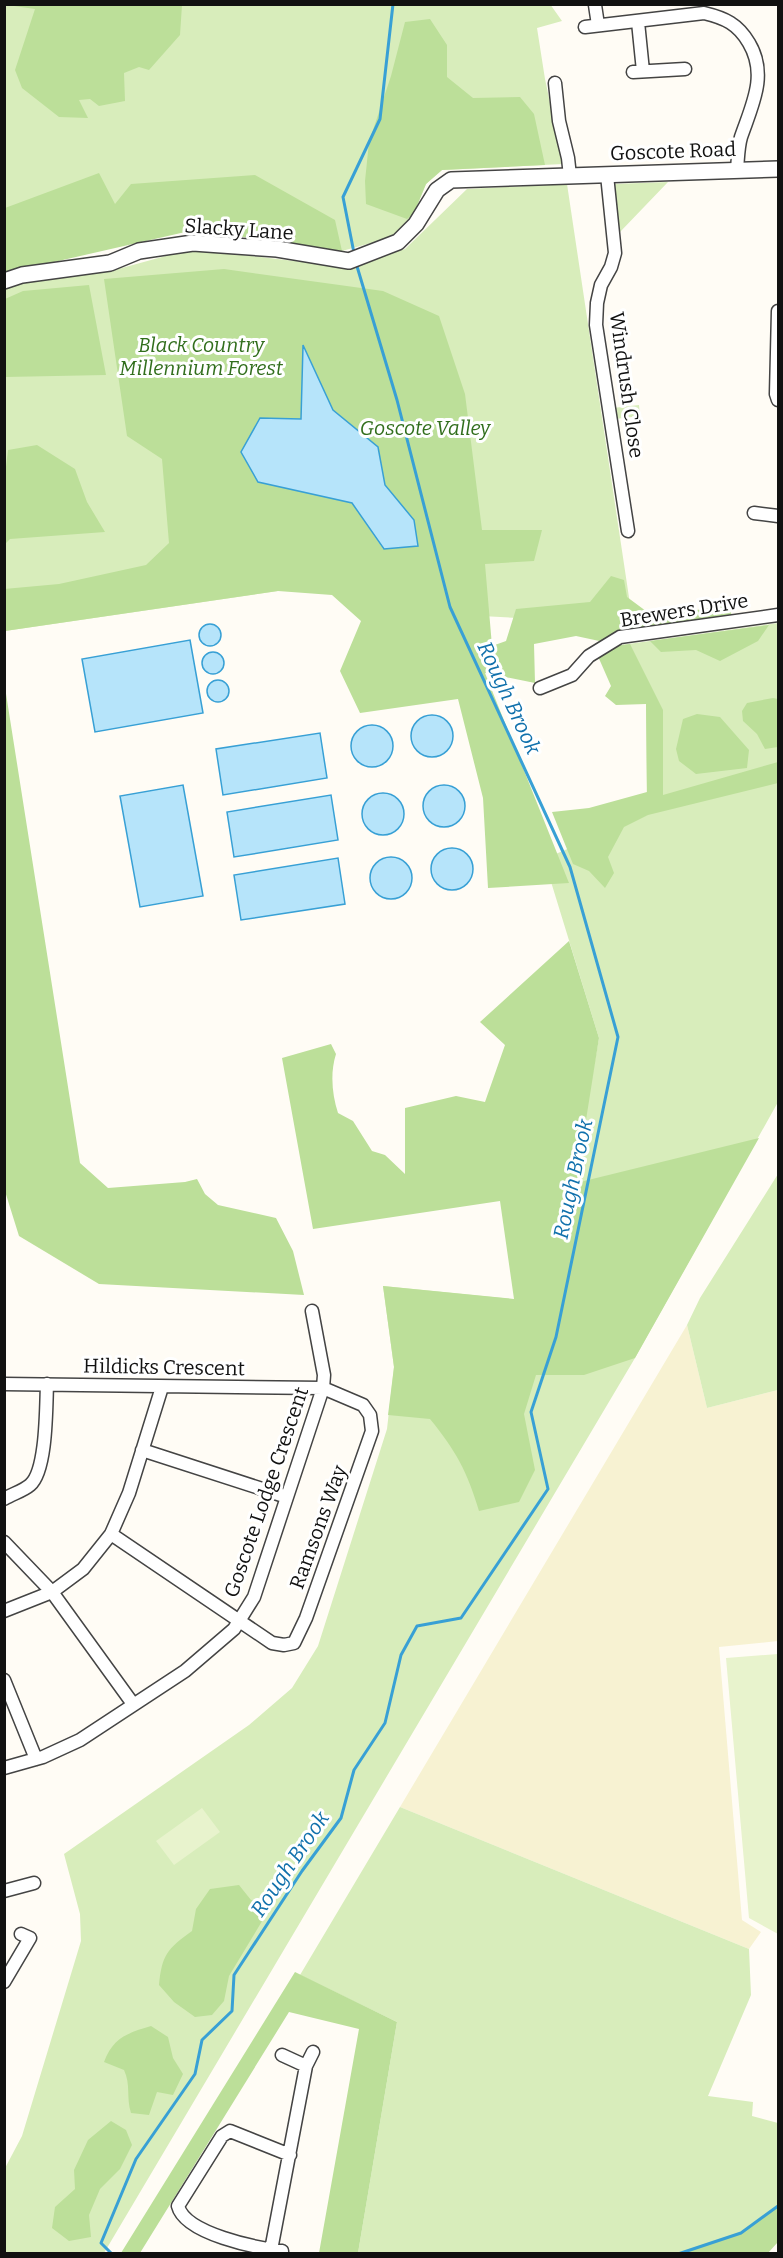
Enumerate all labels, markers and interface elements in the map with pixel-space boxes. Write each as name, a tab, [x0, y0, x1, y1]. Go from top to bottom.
street label: Goscote Road	[610, 137, 737, 165]
street label: Slacky Lane	[184, 213, 294, 245]
street label: Windrush Close	[605, 310, 649, 460]
park label: Black Country Millennium Forest	[119, 333, 284, 380]
park label: Goscote Valley	[360, 416, 492, 440]
street label: Brewers Drive	[618, 588, 750, 632]
water label: Rough Brook	[471, 637, 547, 759]
water label: Rough Brook	[548, 1116, 598, 1241]
street label: Hildicks Crescent	[83, 1354, 245, 1380]
street label: Goscote Lodge Crescent	[219, 1384, 313, 1600]
street label: Ramsons Way	[285, 1461, 352, 1592]
water label: Rough Brook	[245, 1806, 335, 1922]

